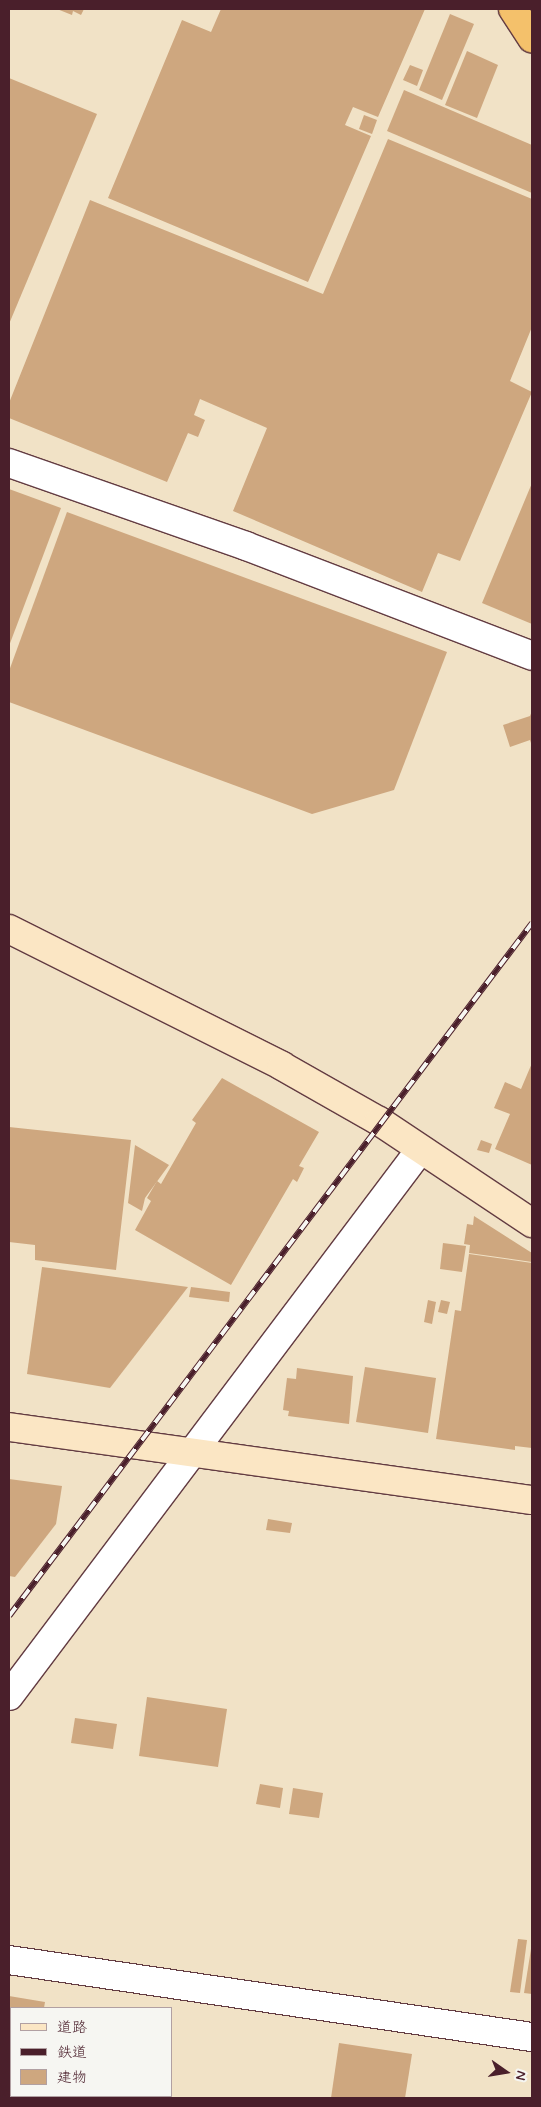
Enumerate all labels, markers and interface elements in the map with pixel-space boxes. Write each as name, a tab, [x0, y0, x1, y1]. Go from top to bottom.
legend	[10, 2007, 172, 2097]
text: 道路	[57, 2018, 87, 2038]
text: 鉄道	[57, 2043, 87, 2063]
north arrow	[481, 2047, 531, 2097]
text: 建物	[57, 2068, 87, 2088]
text: N	[511, 2069, 530, 2082]

